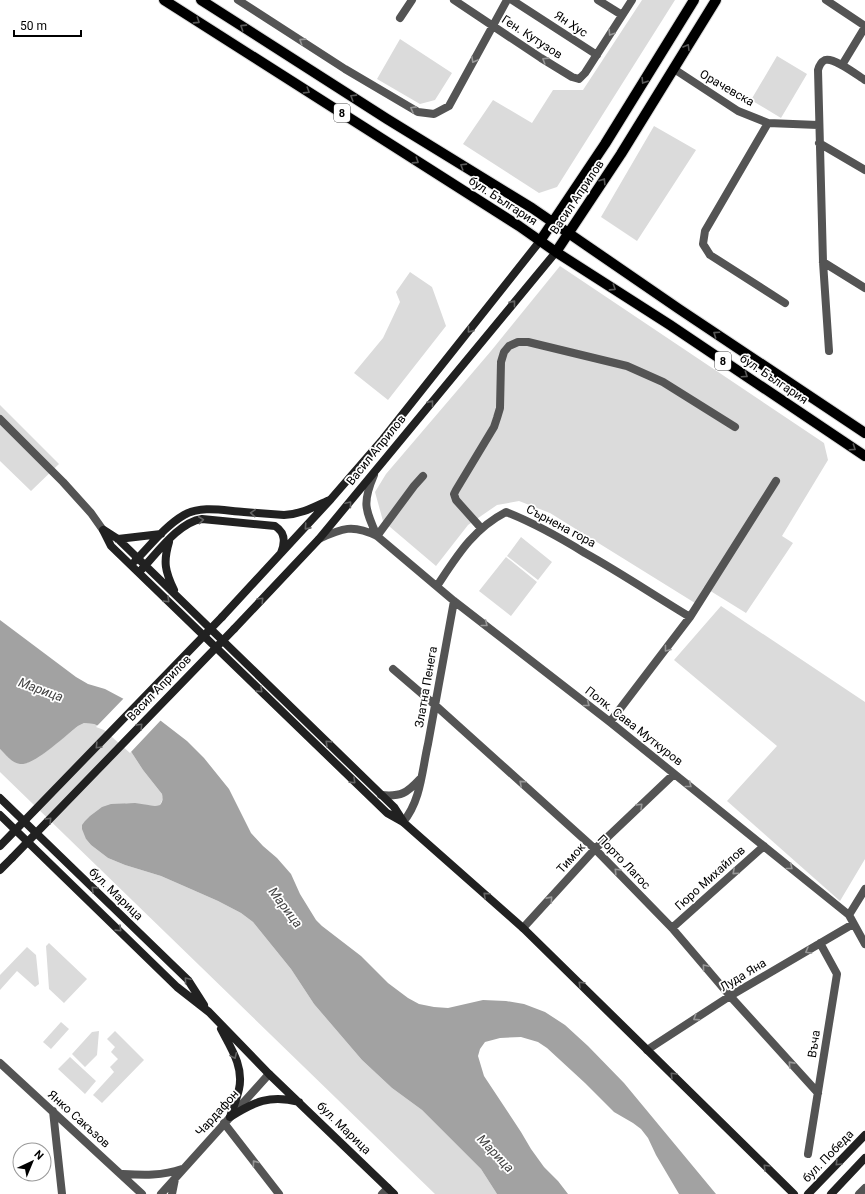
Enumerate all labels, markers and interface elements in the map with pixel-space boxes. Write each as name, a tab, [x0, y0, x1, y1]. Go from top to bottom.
street label: Ян Хус	[552, 8, 590, 40]
scale bar	[14, 12, 81, 38]
street label: Ген. Кутузов	[499, 12, 565, 62]
one-way arrow	[193, 16, 200, 24]
text: 50 m	[20, 19, 47, 33]
one-way arrow	[240, 24, 247, 32]
one-way arrow	[608, 29, 616, 36]
one-way arrow	[299, 38, 306, 46]
one-way arrow	[682, 44, 690, 51]
one-way arrow	[472, 56, 479, 63]
one-way arrow	[542, 57, 549, 64]
street label: Орачевска	[697, 67, 757, 109]
one-way arrow	[641, 77, 649, 84]
one-way arrow	[303, 86, 310, 93]
one-way arrow	[350, 95, 357, 102]
road number: 8	[334, 104, 350, 122]
one-way arrow	[410, 107, 417, 114]
one-way arrow	[412, 156, 419, 164]
street label: Васил Априлов	[547, 157, 607, 237]
one-way arrow	[460, 163, 467, 170]
street label: бул. България	[466, 174, 540, 228]
one-way arrow	[598, 178, 606, 185]
one-way arrow	[609, 284, 616, 291]
one-way arrow	[509, 300, 516, 307]
one-way arrow	[468, 325, 475, 332]
one-way arrow	[713, 331, 720, 338]
street label: бул. България	[737, 351, 811, 407]
road number: 8	[715, 352, 731, 370]
one-way arrow	[740, 370, 747, 377]
one-way arrow	[426, 401, 433, 408]
street label: Васил Априлов	[343, 412, 409, 488]
one-way arrow	[848, 443, 855, 450]
one-way arrow	[344, 502, 351, 509]
street label: Сърнена гора	[524, 502, 598, 550]
one-way arrow	[250, 509, 256, 517]
one-way arrow	[198, 516, 205, 525]
one-way arrow	[304, 522, 311, 529]
one-way arrow	[162, 595, 170, 602]
one-way arrow	[257, 597, 264, 605]
one-way arrow	[480, 620, 487, 627]
one-way arrow	[665, 644, 672, 651]
street label: Златна Пенега	[412, 645, 440, 729]
street label: Васил Априлов	[124, 652, 194, 724]
water label: Марица	[16, 674, 65, 705]
street label: Полк. Сава Муткуров	[582, 684, 686, 769]
one-way arrow	[255, 685, 263, 693]
one-way arrow	[583, 700, 590, 707]
one-way arrow	[135, 724, 142, 731]
one-way arrow	[325, 740, 333, 748]
one-way arrow	[95, 741, 103, 749]
one-way arrow	[348, 776, 356, 784]
one-way arrow	[519, 780, 527, 788]
one-way arrow	[684, 781, 692, 788]
one-way arrow	[635, 803, 643, 811]
one-way arrow	[44, 817, 52, 825]
street label: Порто Лагос	[595, 832, 653, 892]
street label: Тимок	[554, 840, 588, 876]
street label: Гюро Михайлов	[672, 843, 748, 913]
one-way arrow	[785, 863, 792, 870]
street label: бул. Марица	[86, 865, 146, 923]
one-way arrow	[614, 868, 622, 876]
one-way arrow	[732, 868, 740, 875]
water label: Марица	[266, 884, 306, 931]
one-way arrow	[91, 886, 99, 894]
one-way arrow	[483, 892, 491, 900]
one-way arrow	[545, 896, 552, 904]
one-way arrow	[114, 924, 121, 931]
one-way arrow	[805, 946, 812, 953]
street label: Луда Яна	[717, 956, 769, 994]
one-way arrow	[702, 965, 709, 972]
one-way arrow	[185, 977, 192, 985]
one-way arrow	[578, 981, 586, 989]
one-way arrow	[694, 1013, 701, 1020]
street label: Въча	[805, 1029, 823, 1059]
one-way arrow	[230, 1053, 238, 1060]
one-way arrow	[789, 1061, 796, 1069]
one-way arrow	[670, 1073, 678, 1080]
street label: Янко Сакъзов	[45, 1087, 113, 1151]
street label: Чардафон	[193, 1087, 241, 1139]
street label: бул. Марица	[314, 1099, 374, 1157]
street label: бул. Победа	[800, 1127, 856, 1185]
water label: Марица	[474, 1131, 517, 1175]
north arrow	[12, 1142, 52, 1182]
text: N	[31, 1148, 46, 1163]
one-way arrow	[835, 1158, 843, 1166]
one-way arrow	[252, 1160, 260, 1167]
one-way arrow	[763, 1164, 771, 1172]

